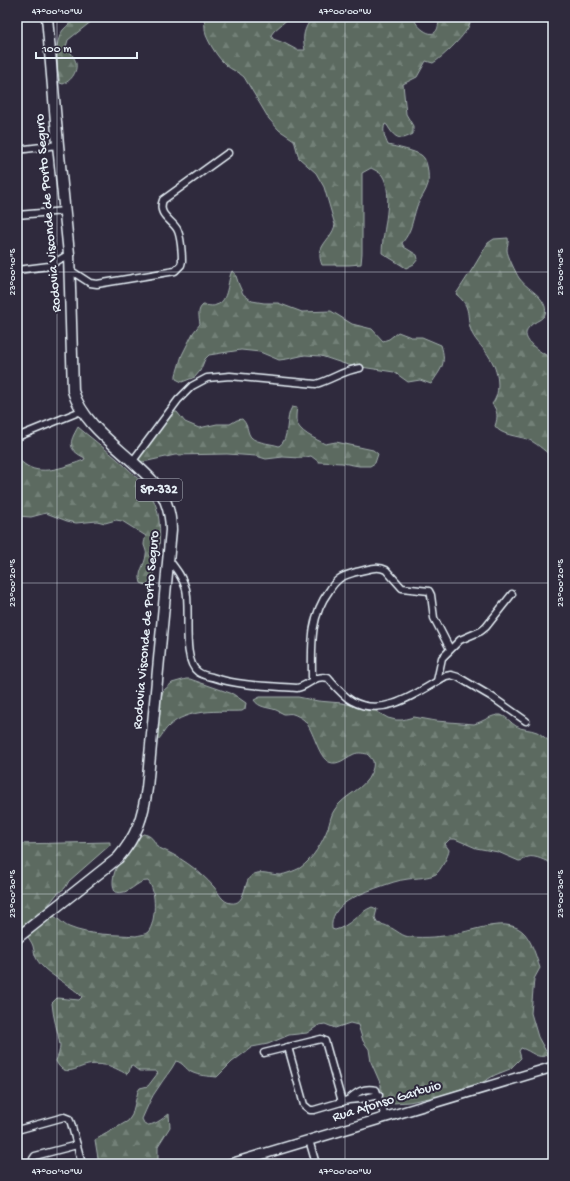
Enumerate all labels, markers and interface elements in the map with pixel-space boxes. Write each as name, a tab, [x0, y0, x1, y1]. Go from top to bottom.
text: 47°00'10"W	[32, 6, 83, 18]
text: 47°00'00"W	[319, 6, 372, 18]
scale bar	[36, 34, 137, 60]
text: 100 m	[41, 43, 72, 57]
street label: Rodovia Visconde de Porto Seguro	[32, 113, 66, 313]
text: 23°00'10"S	[7, 248, 19, 296]
text: 23°00'10"S	[555, 248, 567, 296]
road number: SP-332	[136, 479, 182, 501]
street label: Rodovia Visconde de Porto Seguro	[130, 530, 164, 730]
text: 23°00'20"S	[7, 559, 19, 607]
text: 23°00'20"S	[555, 559, 567, 607]
text: 23°00'30"S	[7, 870, 19, 918]
text: 23°00'30"S	[555, 870, 567, 918]
street label: Rua Afonso Garbuio	[330, 1077, 444, 1127]
text: 47°00'10"W	[32, 1166, 83, 1178]
text: 47°00'00"W	[319, 1166, 372, 1178]

